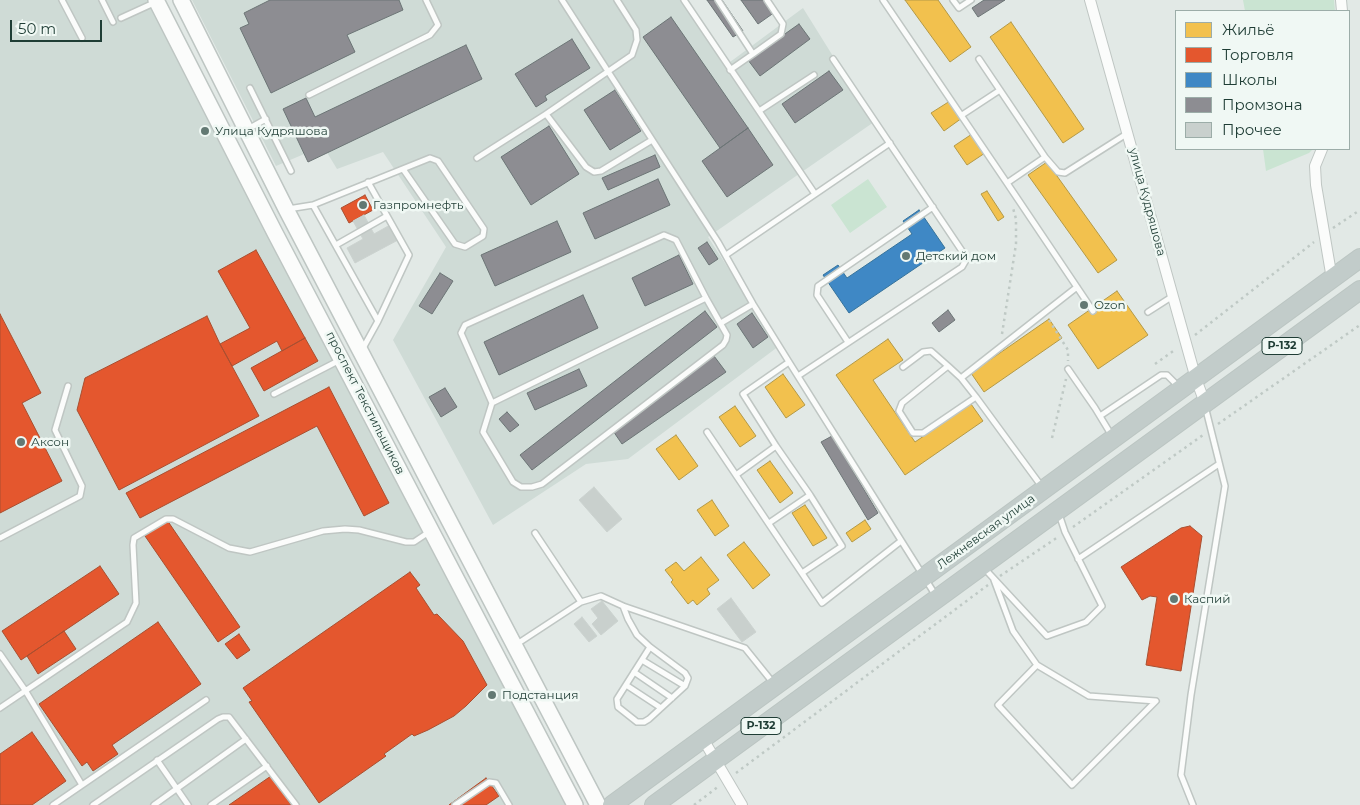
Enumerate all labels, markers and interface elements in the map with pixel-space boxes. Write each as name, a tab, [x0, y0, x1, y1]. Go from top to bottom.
scale bar	[12, 10, 105, 42]
legend	[1175, 10, 1350, 150]
text: 50 m	[18, 19, 56, 38]
text: Жильё	[1222, 20, 1275, 39]
text: Торговля	[1222, 45, 1294, 64]
text: Школы	[1222, 70, 1278, 89]
text: Промзона	[1222, 95, 1302, 114]
text: Прочее	[1222, 120, 1282, 139]
place label: Улица Кудряшова	[215, 124, 328, 138]
marker: Улица Кудряшова	[199, 125, 211, 137]
street label: улица Кудряшова	[1126, 146, 1168, 258]
place label: Газпромнефть	[373, 198, 463, 212]
marker: Газпромнефть	[357, 199, 369, 211]
place label: Детский дом	[916, 249, 996, 263]
marker: Детский дом	[900, 250, 912, 262]
place label: Ozon	[1094, 298, 1126, 312]
marker: Ozon	[1078, 299, 1090, 311]
street label: проспект Текстильщиков	[323, 329, 407, 477]
road number: Р-132	[1262, 338, 1302, 354]
place label: Аксон	[31, 435, 69, 449]
marker: Аксон	[15, 436, 27, 448]
street label: Лежневская улица	[934, 492, 1038, 572]
place label: Каспий	[1184, 592, 1231, 606]
marker: Каспий	[1168, 593, 1180, 605]
place label: Подстанция	[502, 688, 578, 702]
marker: Подстанция	[486, 689, 498, 701]
road number: Р-132	[741, 718, 781, 734]

